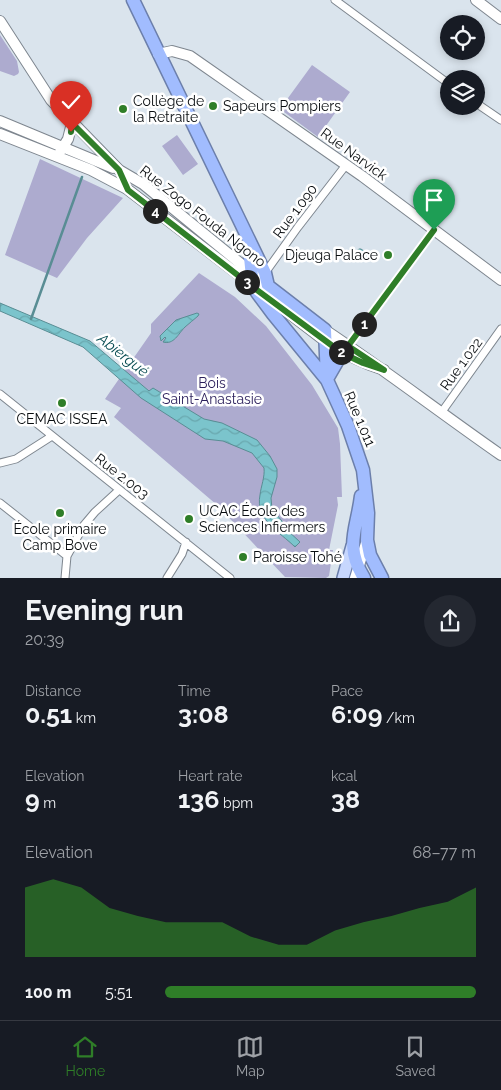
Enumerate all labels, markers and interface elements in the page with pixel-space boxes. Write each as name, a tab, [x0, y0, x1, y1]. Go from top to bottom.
map controls	[440, 15, 485, 115]
button: locate	[440, 15, 485, 60]
button: layers	[440, 70, 485, 115]
pin	[50, 81, 92, 132]
icon: check	[57, 88, 85, 116]
place label: Collège de la Retraite	[133, 93, 204, 125]
place label: Sapeurs Pompiers	[223, 98, 341, 114]
marker: Sapeurs Pompiers	[207, 100, 219, 112]
marker: Collège de la Retraite	[117, 103, 129, 115]
street label: Rue Narvick	[318, 125, 391, 184]
street label: Rue Zogo Fouda Ngono	[137, 162, 269, 270]
pin	[413, 179, 455, 230]
street label: Rue 1.090	[270, 181, 320, 241]
icon: arrive	[420, 186, 448, 214]
pin: 4	[142, 198, 168, 224]
text: 4	[152, 203, 160, 219]
place label: Djeuga Palace	[285, 247, 378, 263]
marker: Djeuga Palace	[382, 249, 394, 261]
pin: 3	[234, 270, 260, 294]
text: 3	[244, 274, 251, 290]
pin: 1	[352, 312, 376, 336]
text: 1	[361, 316, 368, 332]
water label: Abiergué	[93, 329, 152, 381]
street label: Rue 1.022	[437, 335, 485, 393]
pin: 2	[328, 340, 354, 364]
text: 2	[338, 344, 345, 360]
park label: Bois Saint-Anastasie	[162, 375, 262, 407]
street label: Rue 1.011	[341, 389, 379, 449]
marker: CEMAC ISSEA	[56, 397, 68, 409]
place label: CEMAC ISSEA	[16, 411, 108, 427]
street label: Rue 2.003	[92, 450, 152, 502]
place label: UCAC École des Sciences Infiermers	[199, 502, 326, 535]
marker: École primaire Camp Bove	[54, 507, 66, 519]
marker: UCAC École des Sciences Infiermers	[183, 513, 195, 525]
place label: École primaire Camp Bove	[14, 520, 106, 553]
place label: Paroisse Tohé	[253, 549, 342, 565]
marker: Paroisse Tohé	[237, 551, 249, 563]
text: Evening run	[25, 594, 184, 627]
button: share	[424, 595, 476, 647]
text: 20:39	[25, 630, 64, 649]
text: Distance	[25, 683, 81, 699]
text: Time	[178, 683, 211, 699]
text: Pace	[331, 683, 363, 699]
text: 0.51	[25, 699, 72, 729]
text: 3:08	[178, 699, 229, 729]
text: 6:09	[331, 699, 382, 729]
text: km	[72, 710, 96, 726]
text: /km	[382, 710, 415, 726]
text: Elevation	[25, 768, 84, 784]
text: Heart rate	[178, 768, 242, 784]
text: kcal	[331, 768, 357, 784]
text: 9	[25, 784, 40, 814]
text: 136	[178, 784, 219, 814]
text: 38	[331, 784, 360, 814]
text: m	[40, 795, 56, 811]
text: bpm	[219, 795, 253, 811]
text: Elevation	[25, 843, 93, 862]
text: 68–77 m	[412, 843, 476, 862]
text: 100 m	[25, 983, 71, 1002]
text: 5:51	[105, 983, 132, 1002]
tab: Home	[65, 1033, 105, 1079]
tab: Map	[236, 1033, 265, 1079]
tab: Saved	[395, 1033, 436, 1079]

